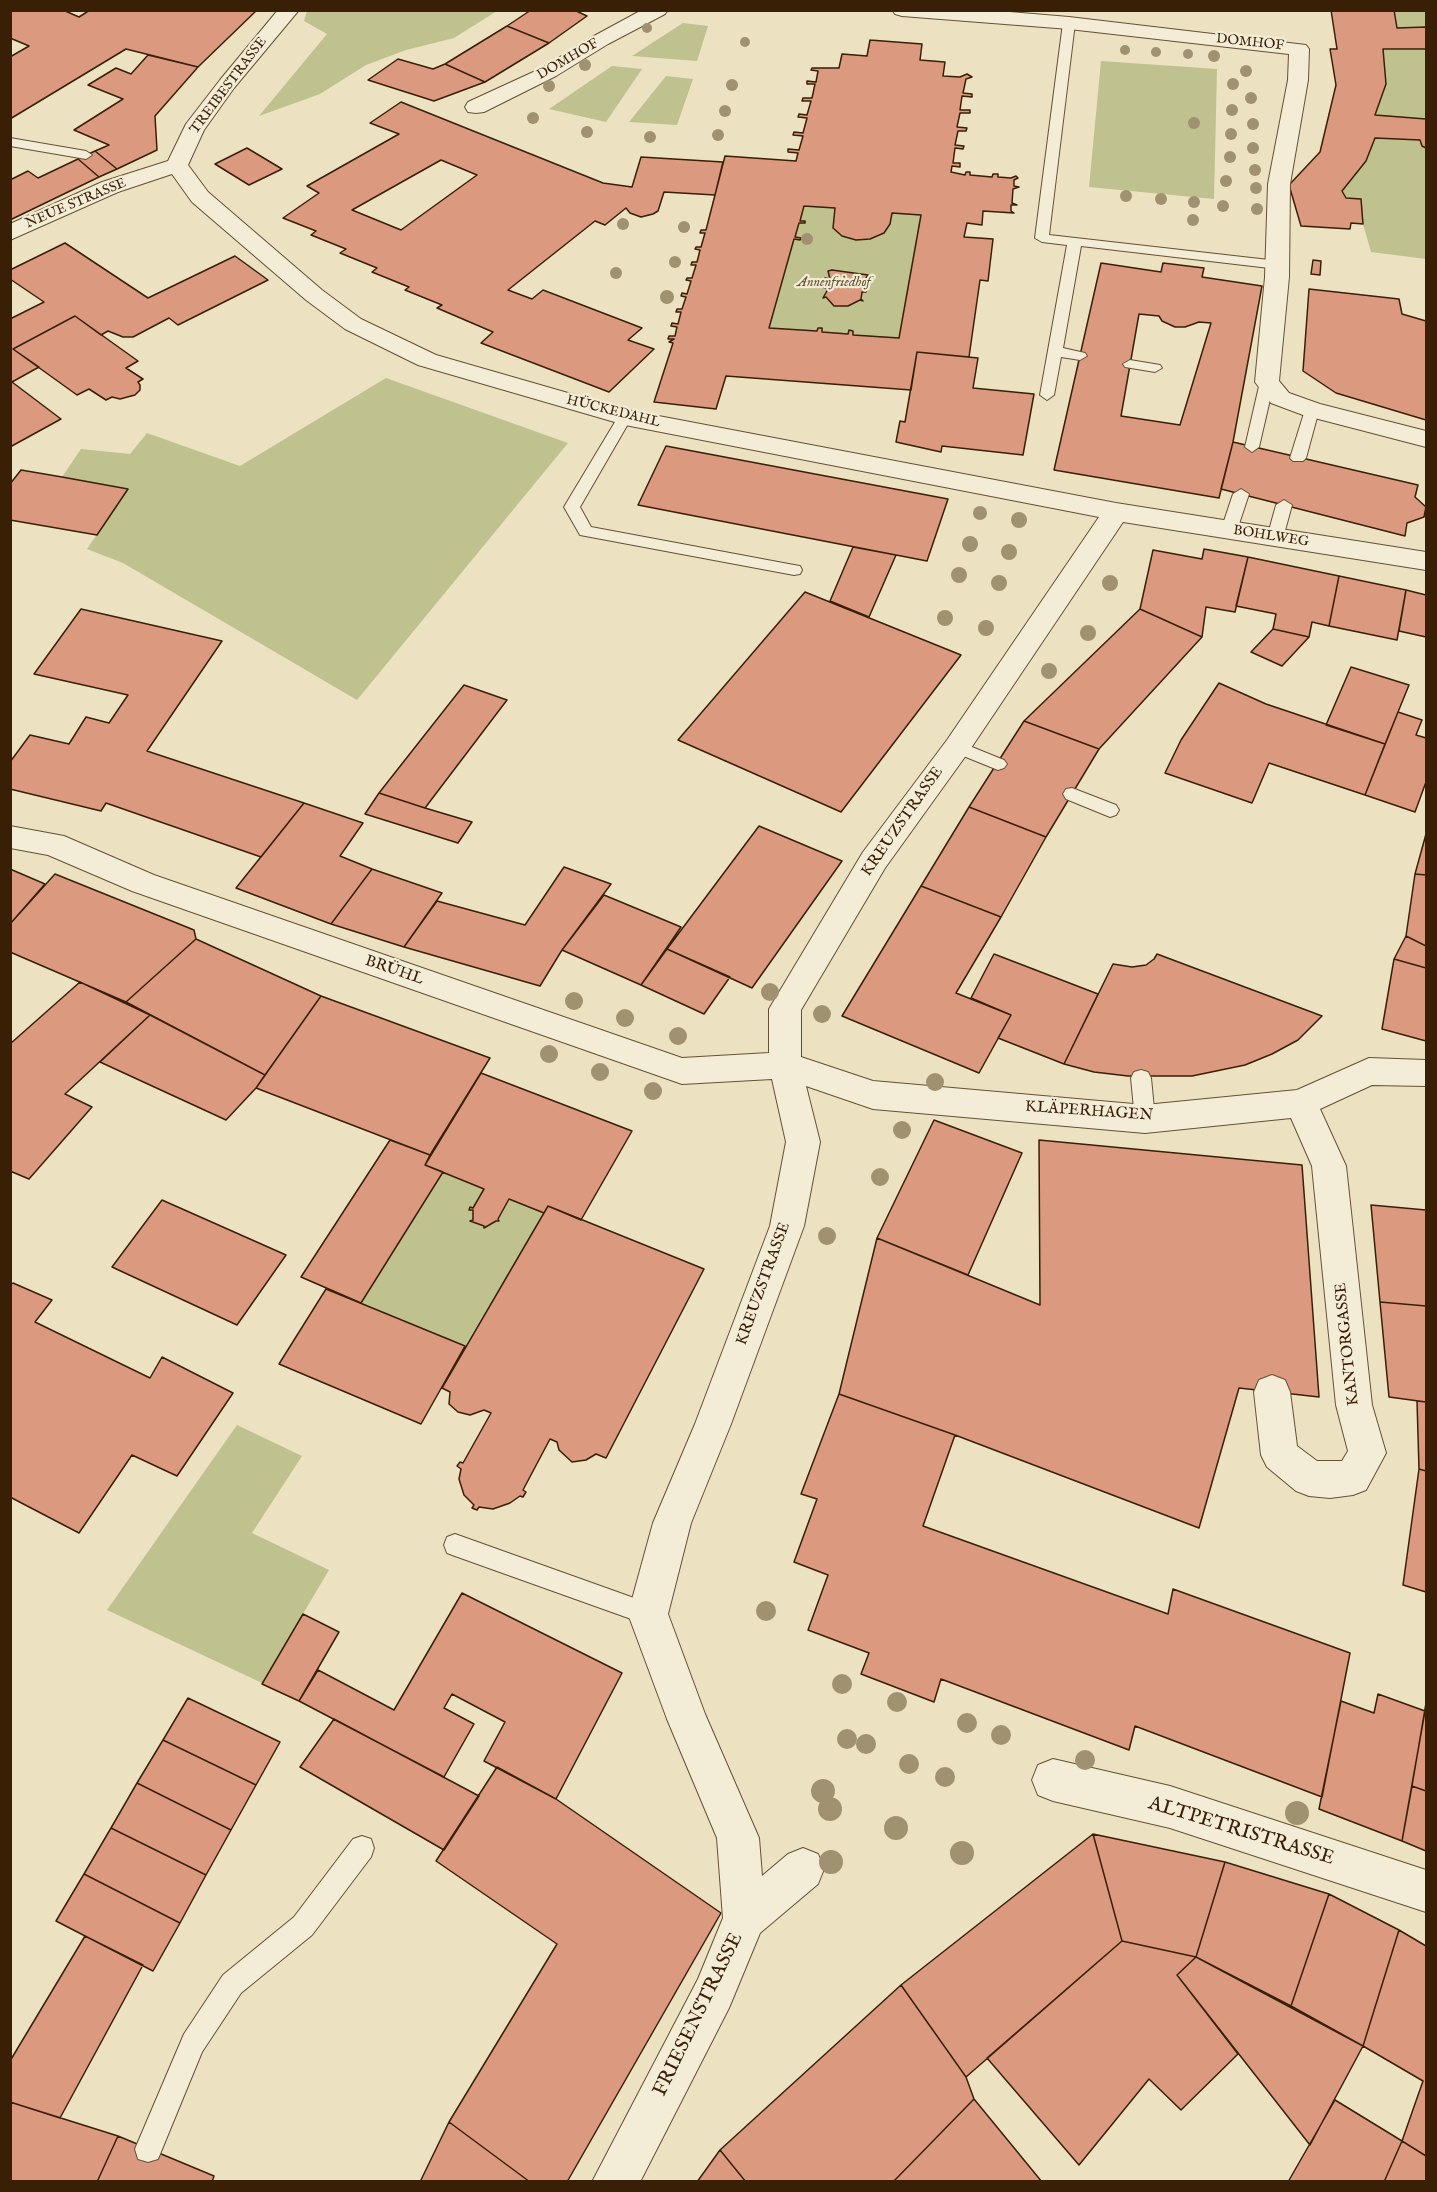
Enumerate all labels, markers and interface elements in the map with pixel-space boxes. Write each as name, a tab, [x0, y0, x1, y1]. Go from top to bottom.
street label: DOMHOF	[1215, 31, 1285, 55]
street label: TREIBESTRASSE	[187, 34, 271, 138]
street label: DOMHOF	[534, 36, 602, 84]
street label: NEUE STRASSE	[23, 175, 129, 233]
park label: Annenfriedhof	[797, 275, 871, 291]
street label: HÜCKEDAHL	[564, 392, 662, 432]
street label: BOHLWEG	[1232, 523, 1310, 551]
street label: KREUZSTRASSE	[858, 763, 948, 881]
street label: BRÜHL	[362, 952, 426, 990]
street label: KLÄPERHAGEN	[1024, 1098, 1154, 1126]
street label: KREUZSTRASSE	[733, 1220, 795, 1348]
street label: KANTORGASSE	[1332, 1281, 1364, 1407]
street label: ALTPETRISTRASSE	[1145, 1792, 1337, 1872]
street label: FRIESENSTRASSE	[649, 1929, 749, 2101]

